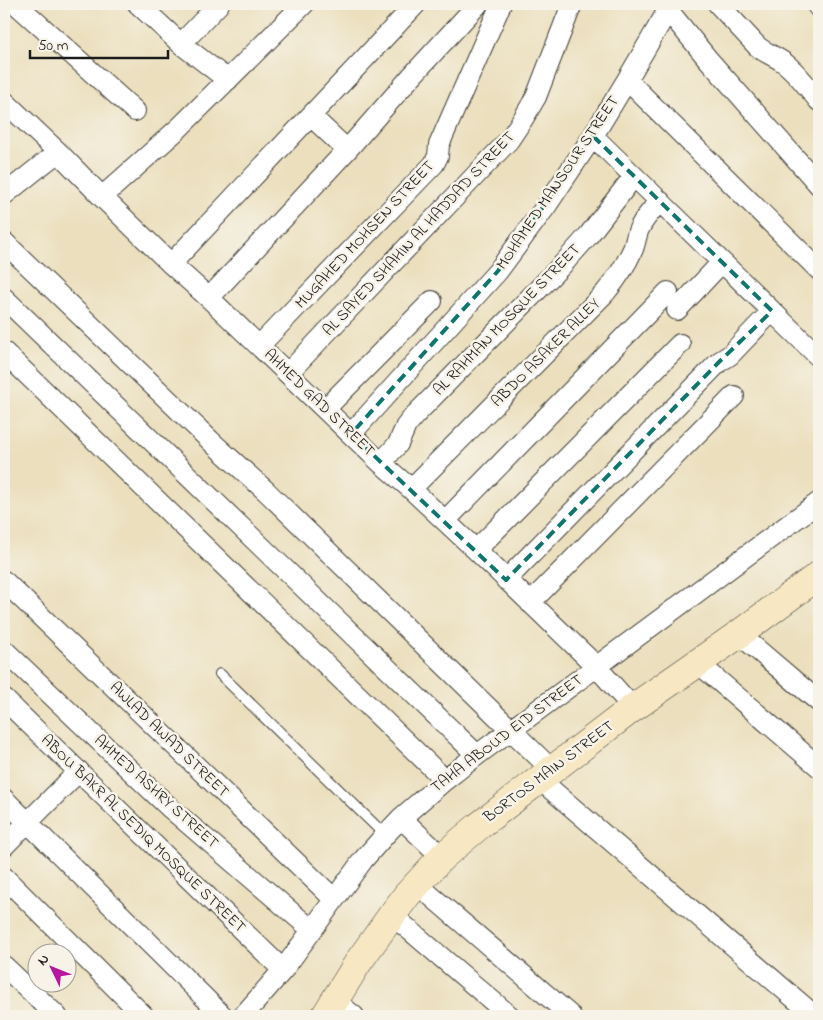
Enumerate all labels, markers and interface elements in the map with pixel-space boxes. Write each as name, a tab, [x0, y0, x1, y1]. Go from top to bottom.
scale bar	[30, 28, 168, 60]
text: 50 m	[38, 35, 69, 57]
street label: MOHAMED MANSOUR STREET	[491, 91, 625, 275]
street label: AL SAYED SHAHIN AL HADDAD STREET	[317, 126, 521, 342]
street label: MUGAHED MOHSEN STREET	[290, 155, 440, 315]
street label: AL RAHMAN MOSQUE STREET	[428, 238, 586, 402]
street label: ABDO ASAKER ALLEY	[486, 292, 607, 413]
street label: AHMED GAD STREET	[258, 343, 380, 463]
street label: TAHA ABOUD EID STREET	[426, 669, 588, 799]
street label: AWLAD AWAD STREET	[104, 676, 234, 804]
street label: BORTOS MAIN STREET	[478, 715, 619, 830]
street label: ABOU BAKR AL SEDIQ MOSQUE STREET	[35, 729, 251, 939]
street label: AHMED ASHRY STREET	[88, 729, 224, 855]
north arrow	[28, 942, 78, 992]
text: N	[33, 950, 54, 971]

